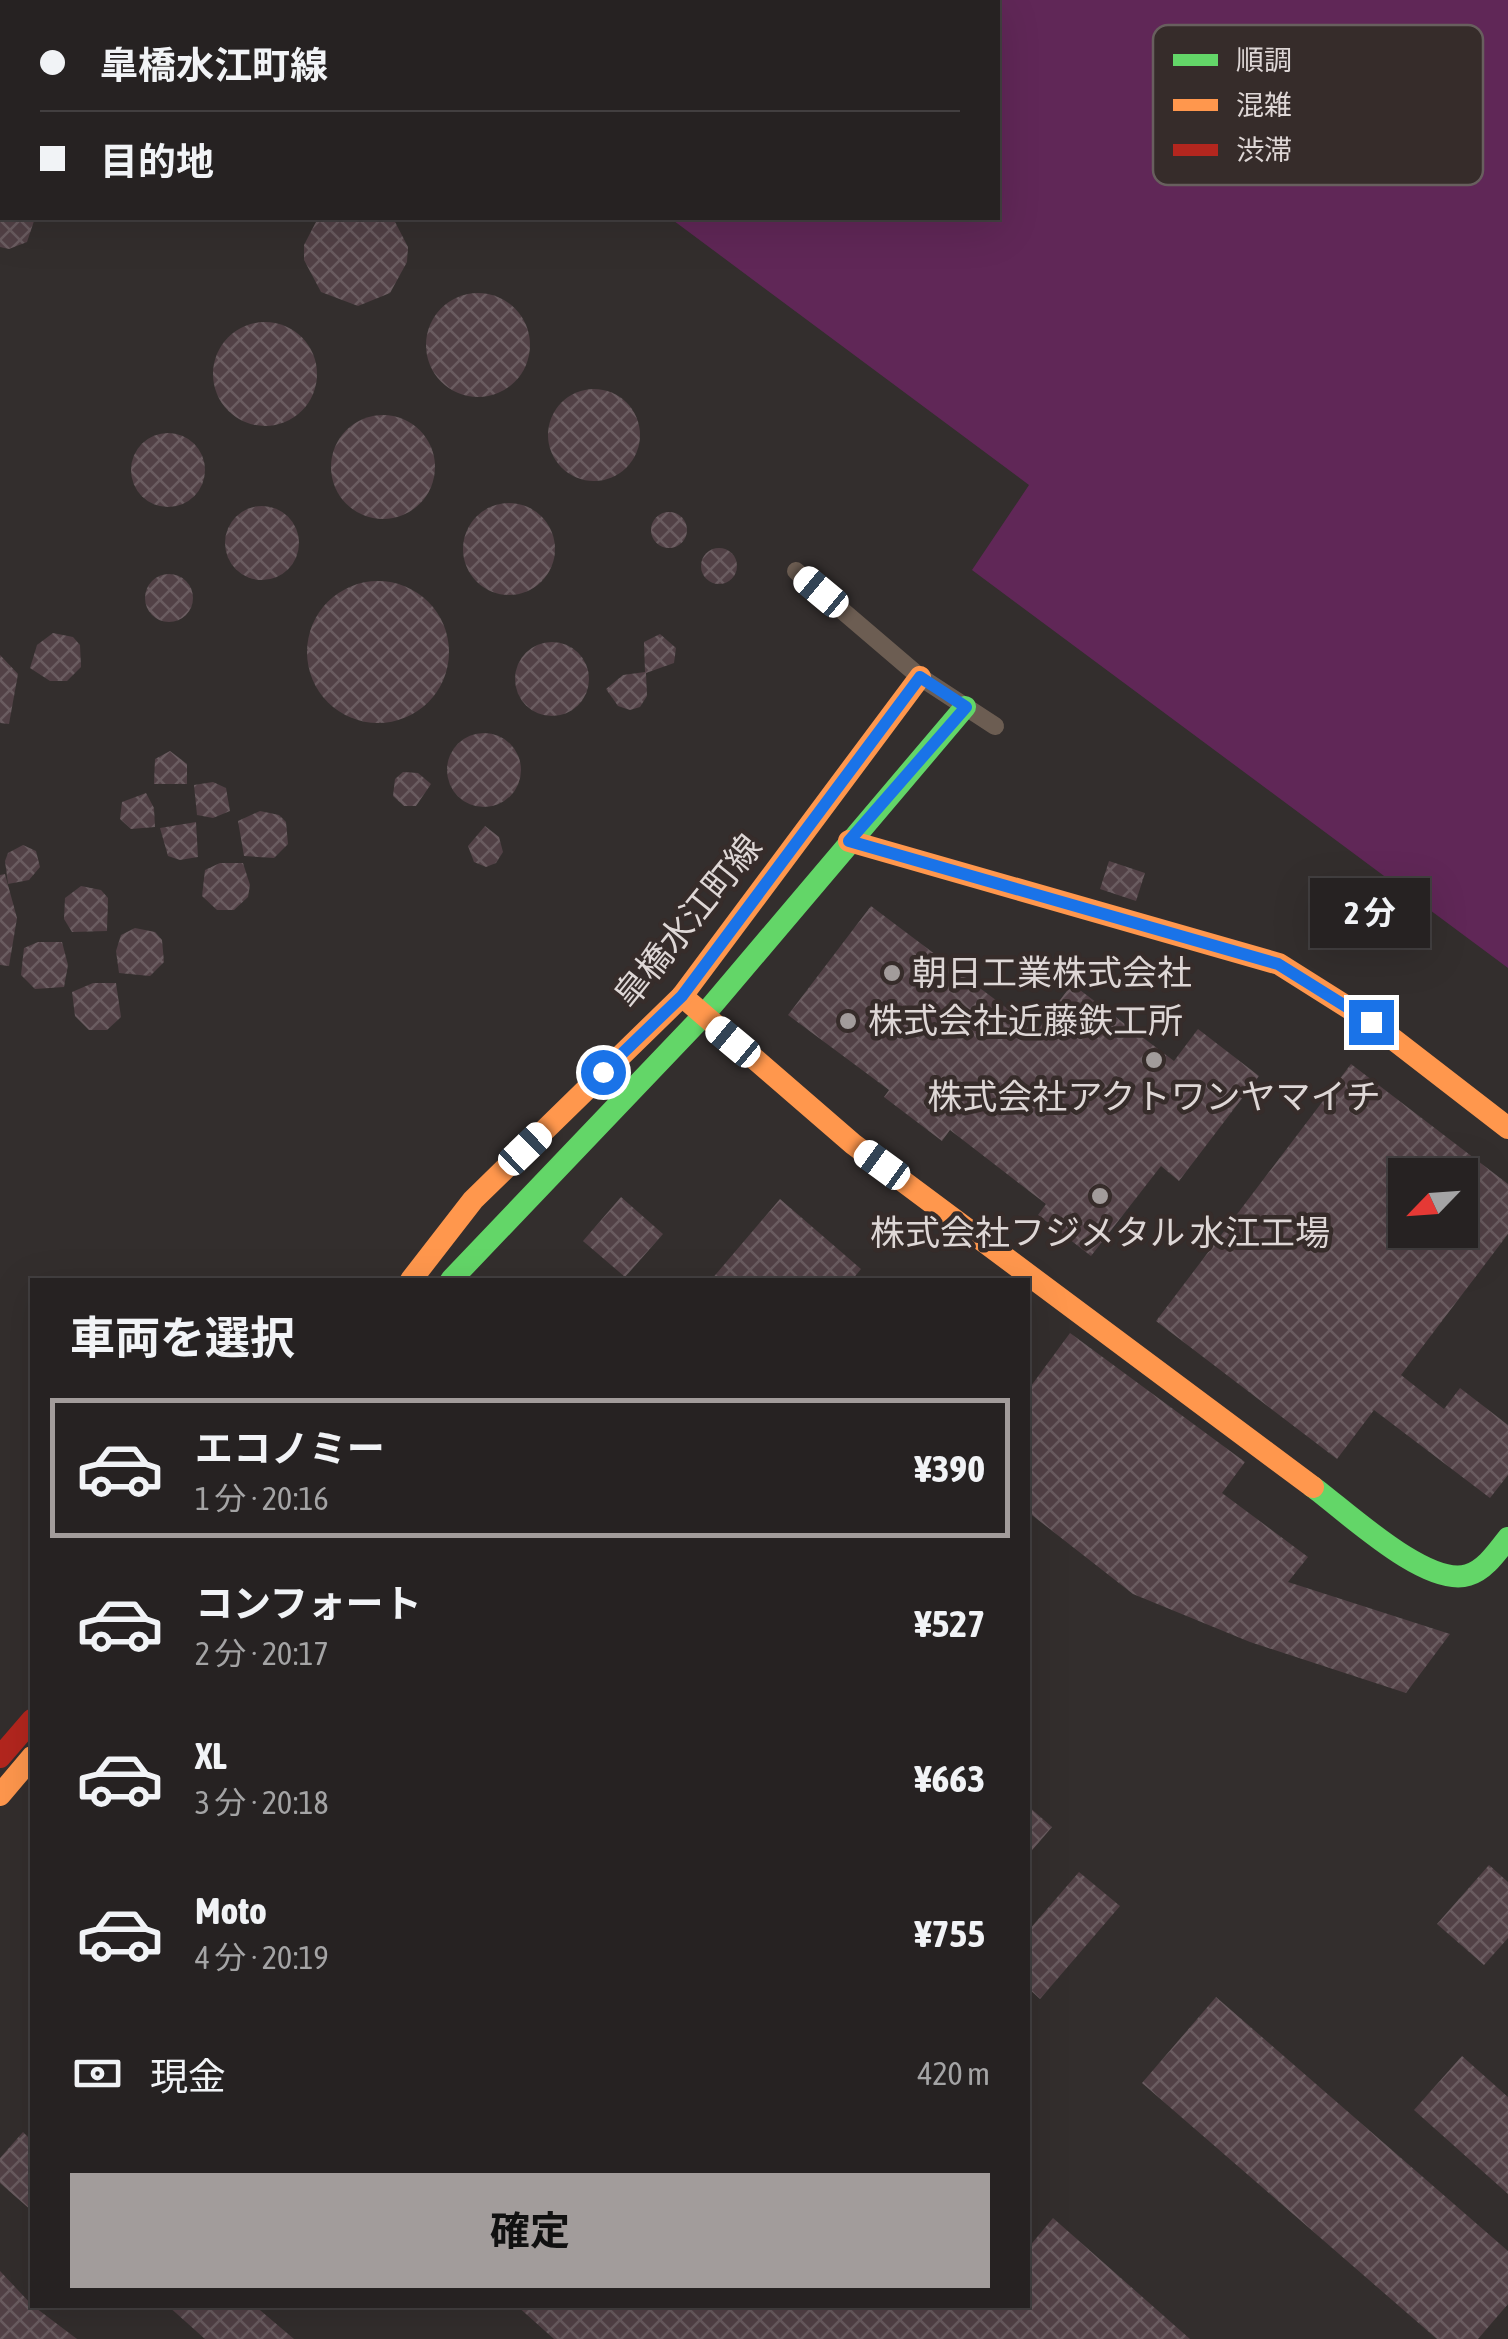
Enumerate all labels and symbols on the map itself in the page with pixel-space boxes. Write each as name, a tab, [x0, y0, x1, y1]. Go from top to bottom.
legend	[1153, 25, 1483, 185]
text: 順調	[1236, 44, 1292, 76]
text: 混雑	[1236, 89, 1292, 121]
text: 渋滞	[1236, 134, 1292, 166]
car	[788, 561, 854, 623]
street label: 皐橋水江町線	[606, 826, 769, 1015]
callout: 2 分	[1311, 877, 1431, 947]
place label: 朝日工業株式会社	[912, 952, 1192, 992]
marker: 朝日工業株式会社	[881, 962, 903, 984]
place label: 株式会社近藤鉄工所	[868, 1000, 1183, 1040]
route end	[1349, 1000, 1394, 1045]
marker: 株式会社近藤鉄工所	[837, 1010, 859, 1032]
car	[700, 1011, 766, 1073]
marker: 株式会社アクトワンヤマイチ	[1143, 1049, 1165, 1071]
route start	[581, 1050, 626, 1095]
place label: 株式会社アクトワンヤマイチ	[927, 1076, 1381, 1116]
car	[493, 1117, 557, 1181]
car	[849, 1135, 915, 1195]
north arrow	[1388, 1158, 1478, 1248]
marker: 株式会社フジメタル 水江工場	[1089, 1185, 1111, 1207]
place label: 株式会社フジメタル 水江工場	[870, 1212, 1330, 1252]

